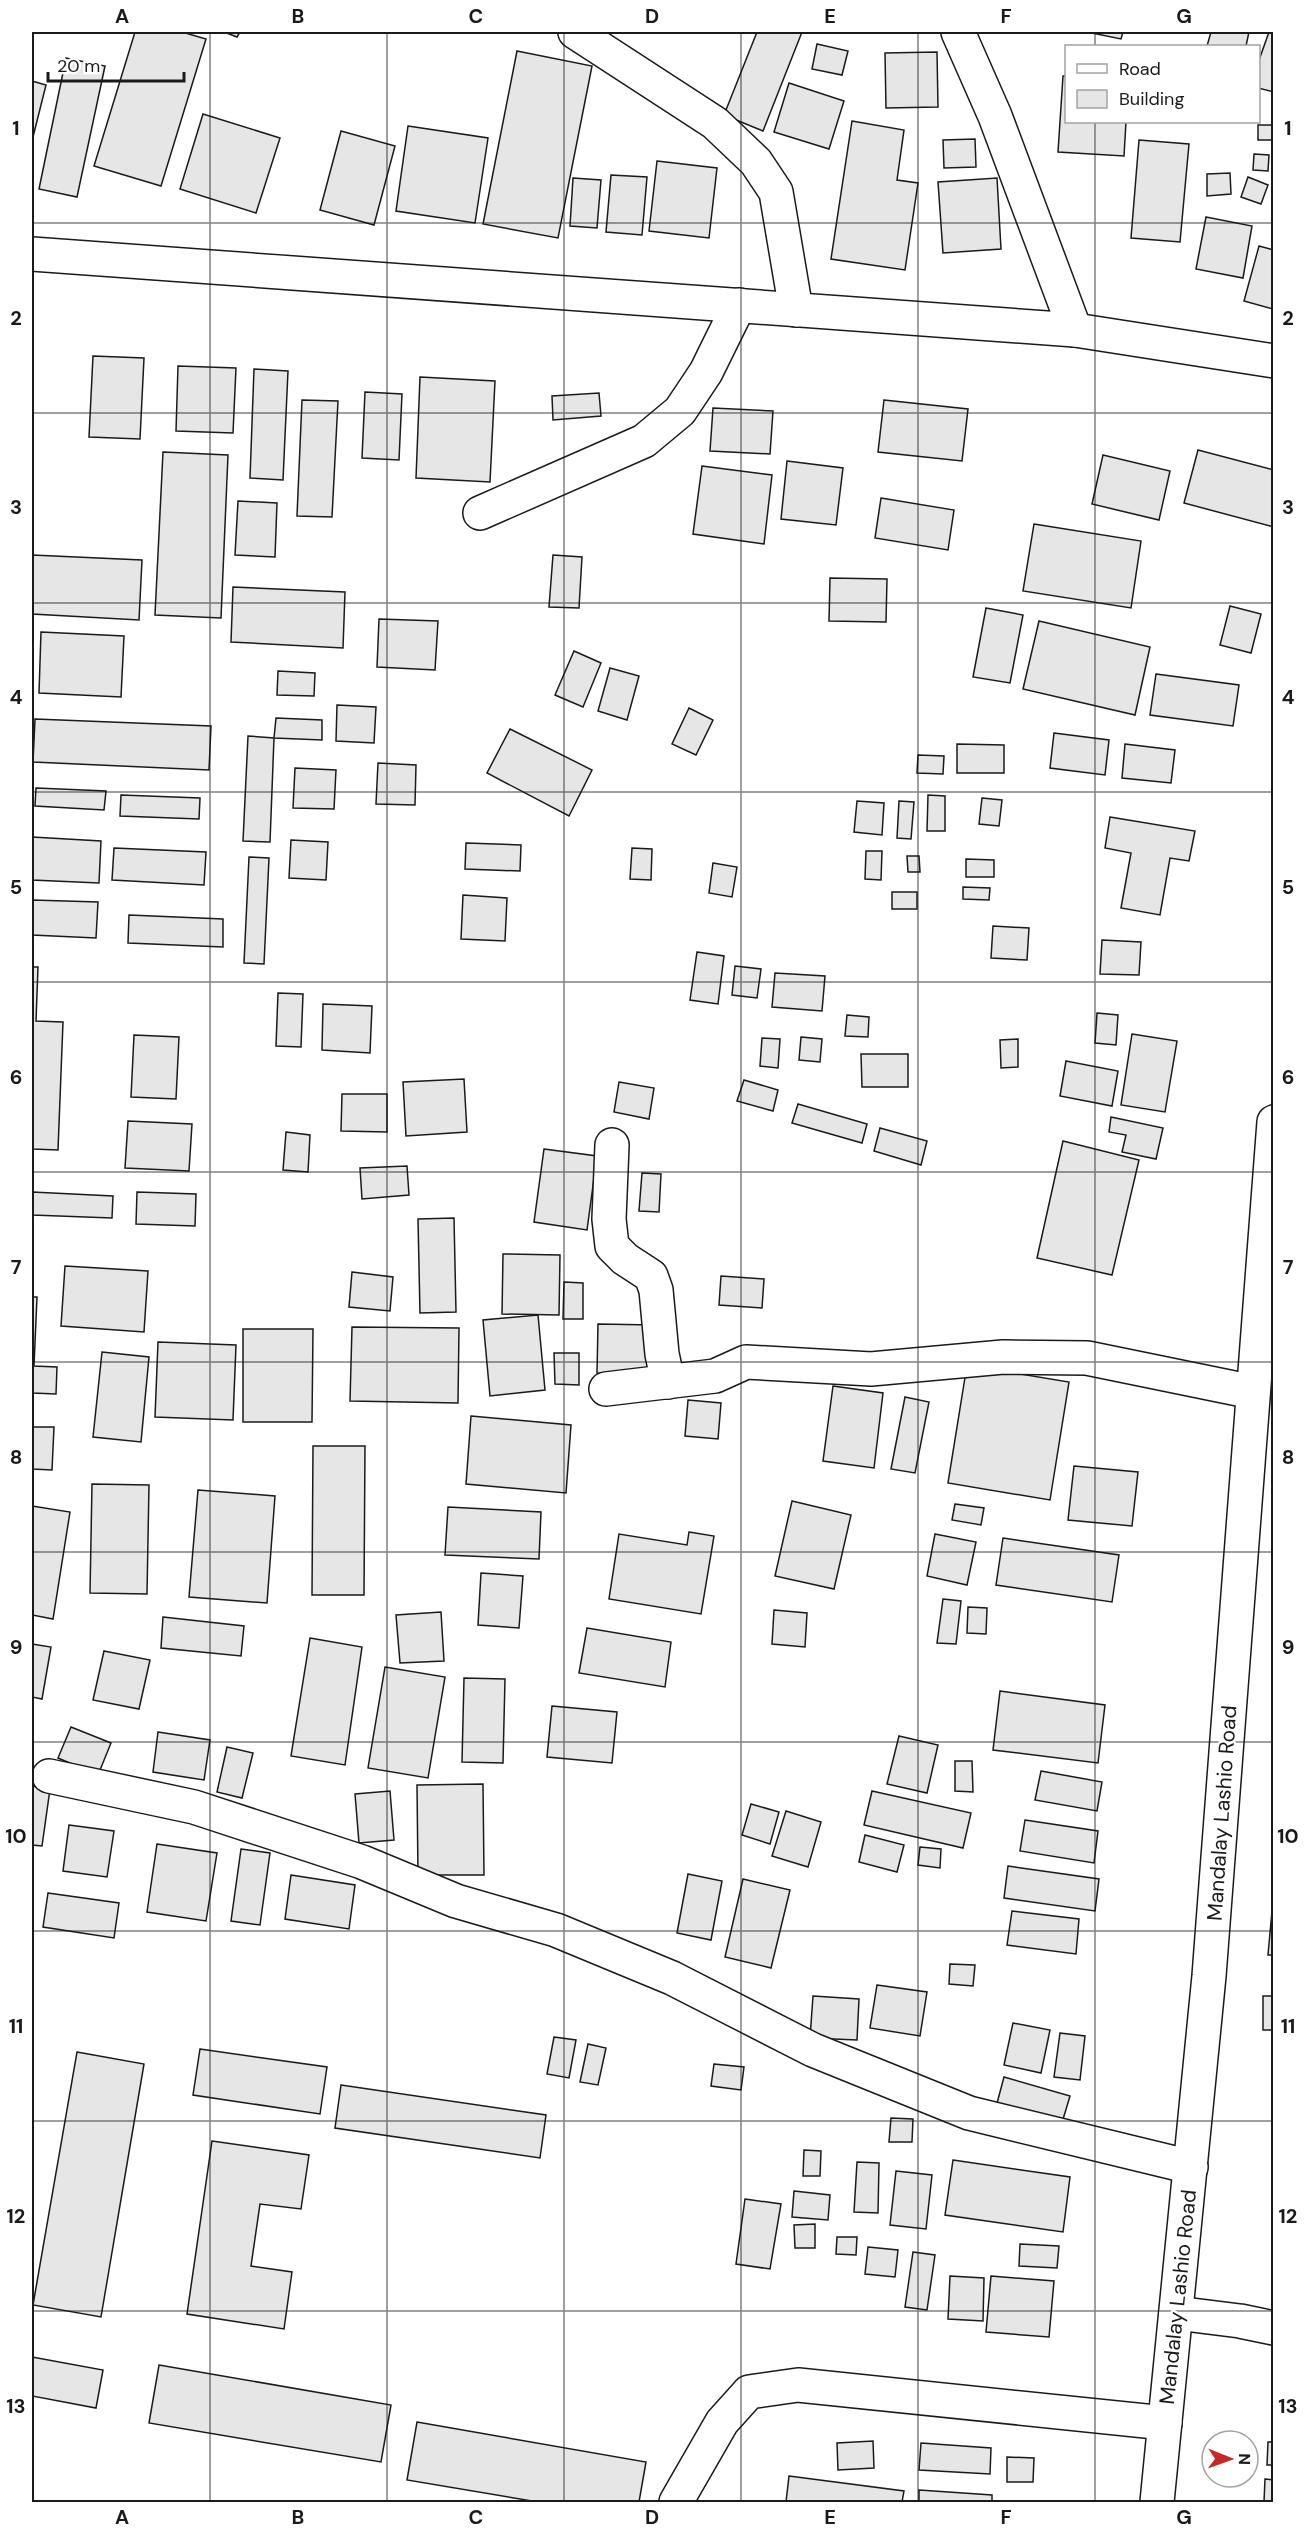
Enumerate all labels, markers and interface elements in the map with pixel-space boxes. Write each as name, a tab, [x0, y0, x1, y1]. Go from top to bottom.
text: A	[115, 3, 129, 29]
text: B	[292, 3, 304, 29]
text: C	[469, 3, 483, 29]
text: D	[645, 3, 659, 29]
text: E	[824, 3, 836, 29]
text: F	[1000, 3, 1012, 29]
text: G	[1176, 3, 1192, 29]
scale bar	[48, 45, 184, 83]
legend	[1065, 45, 1260, 123]
text: 20 m	[57, 54, 100, 78]
text: Road	[1119, 57, 1161, 81]
text: Building	[1119, 87, 1184, 111]
text: 1	[12, 115, 20, 141]
text: 1	[1284, 115, 1292, 141]
text: 2	[10, 305, 22, 331]
text: 2	[1282, 305, 1294, 331]
text: 3	[10, 494, 22, 520]
text: 3	[1282, 494, 1294, 520]
text: 4	[10, 684, 23, 710]
text: 4	[1282, 684, 1295, 710]
text: 5	[10, 874, 22, 900]
text: 5	[1282, 874, 1294, 900]
text: 6	[10, 1064, 22, 1090]
text: 6	[1282, 1064, 1294, 1090]
text: 7	[11, 1254, 22, 1280]
text: 7	[1283, 1254, 1294, 1280]
text: 8	[10, 1444, 22, 1470]
text: 8	[1282, 1444, 1294, 1470]
text: 9	[10, 1634, 22, 1660]
text: 9	[1282, 1634, 1294, 1660]
street label: Mandalay Lashio Road	[1201, 1704, 1243, 1922]
text: 10	[5, 1823, 27, 1849]
text: 10	[1277, 1823, 1299, 1849]
text: 11	[9, 2013, 23, 2039]
text: 11	[1281, 2013, 1295, 2039]
street label: Mandalay Lashio Road	[1153, 2188, 1203, 2406]
text: 12	[7, 2203, 25, 2229]
text: 12	[1279, 2203, 1297, 2229]
text: 13	[6, 2393, 26, 2419]
text: 13	[1278, 2393, 1298, 2419]
north arrow	[1200, 2429, 1260, 2489]
text: N	[1234, 2453, 1255, 2465]
text: A	[115, 2504, 129, 2530]
text: B	[292, 2504, 304, 2530]
text: C	[469, 2504, 483, 2530]
text: D	[645, 2504, 659, 2530]
text: E	[824, 2504, 836, 2530]
text: F	[1000, 2504, 1012, 2530]
text: G	[1176, 2504, 1192, 2530]

